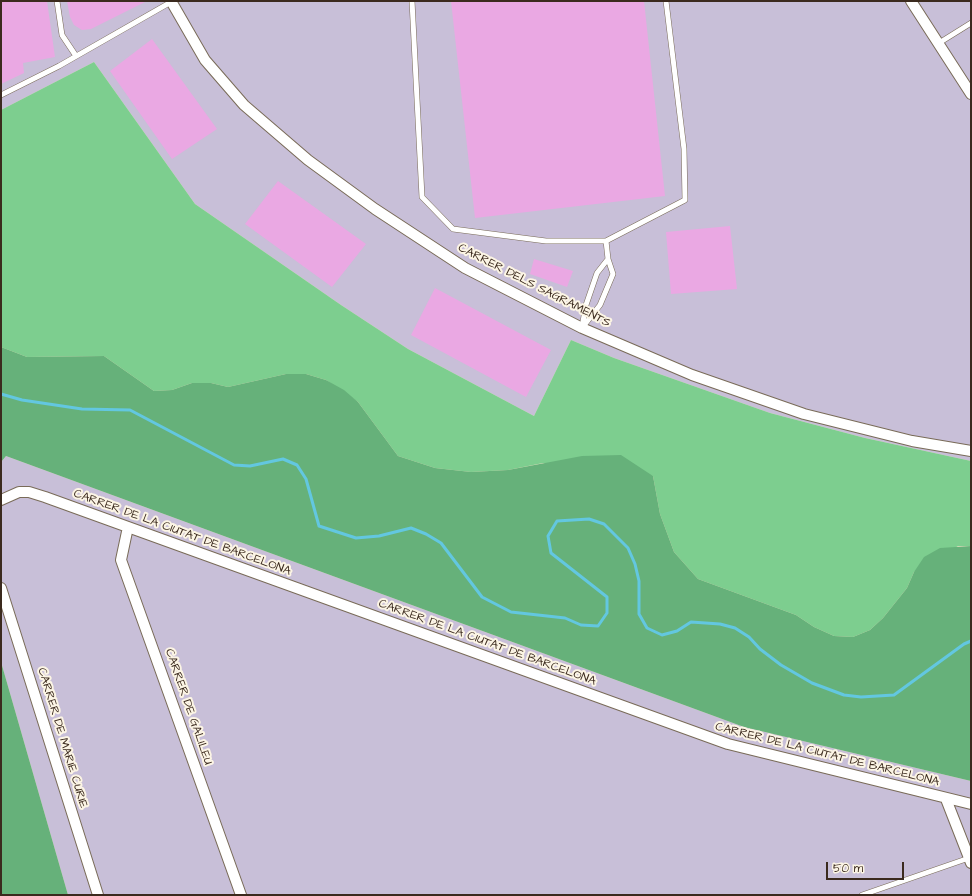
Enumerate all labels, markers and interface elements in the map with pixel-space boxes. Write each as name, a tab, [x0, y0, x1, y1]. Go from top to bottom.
street label: CARRER DELS SAGRAMENTS	[455, 241, 613, 331]
street label: CARRER DE LA CIUTAT DE BARCELONA	[71, 487, 293, 579]
street label: CARRER DE LA CIUTAT DE BARCELONA	[376, 597, 598, 689]
street label: CARRER DE GALILEU	[161, 647, 215, 767]
street label: CARRER DE MARIE CURIE	[34, 666, 90, 810]
street label: CARRER DE LA CIUTAT DE BARCELONA	[714, 720, 940, 790]
scale bar	[828, 854, 906, 880]
text: 50 m	[833, 860, 863, 877]

